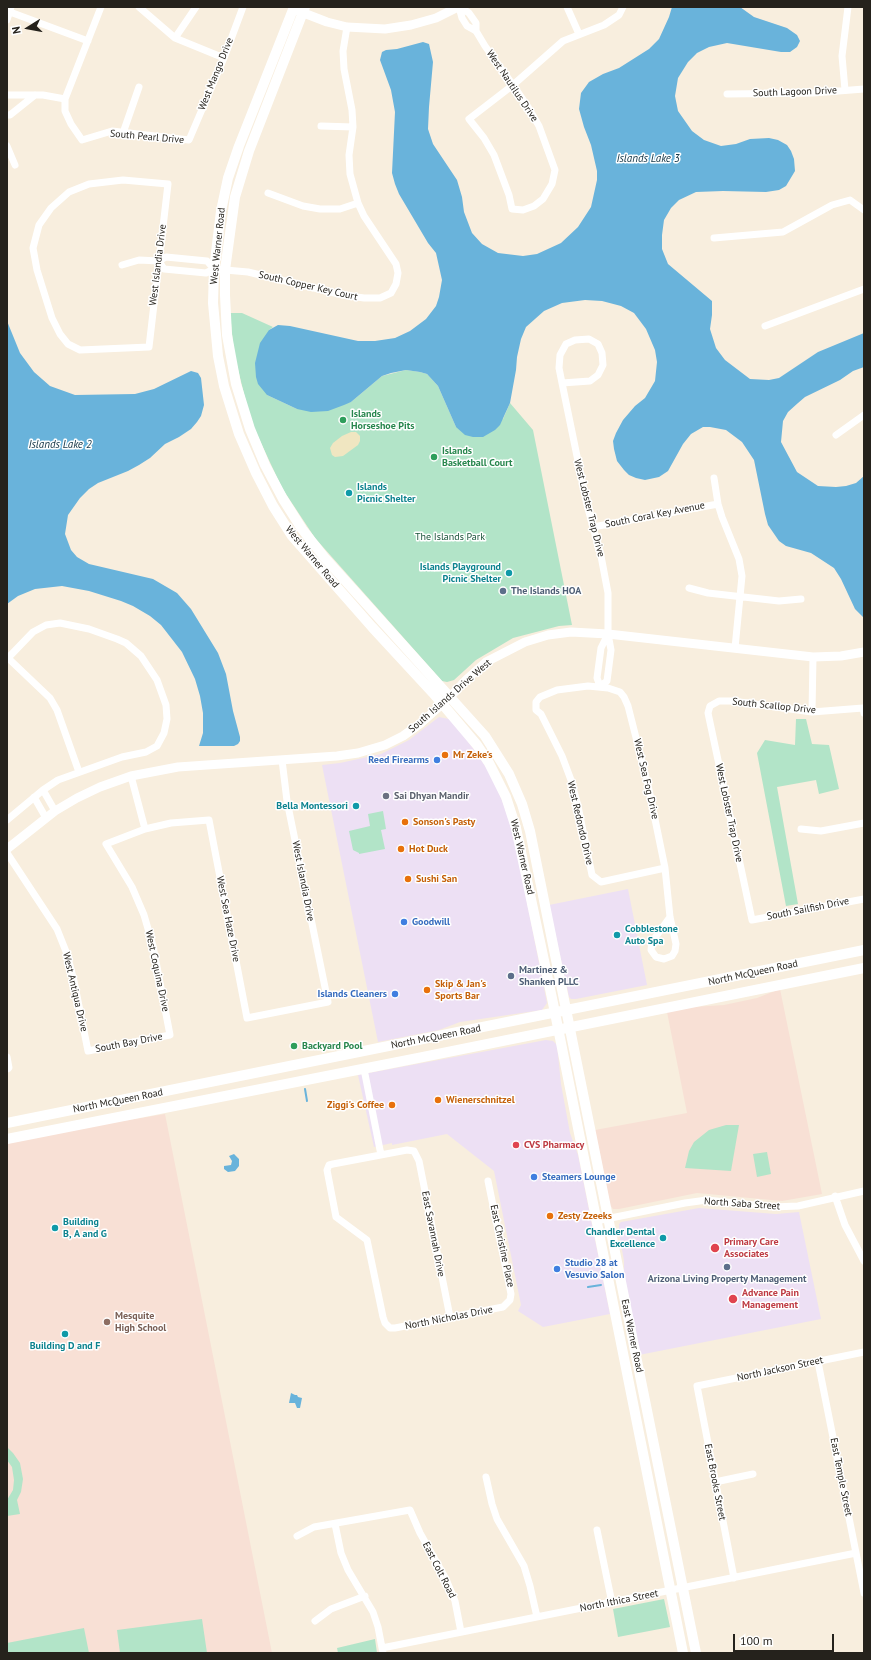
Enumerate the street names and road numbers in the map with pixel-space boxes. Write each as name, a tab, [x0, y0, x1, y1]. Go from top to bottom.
street label: West Mango Drive	[196, 36, 236, 112]
street label: West Nautilus Drive	[484, 48, 540, 124]
street label: South Lagoon Drive	[753, 85, 837, 99]
street label: South Pearl Drive	[109, 128, 185, 146]
street label: West Warner Road	[208, 207, 228, 285]
street label: West Islandia Drive	[147, 224, 169, 306]
street label: South Copper Key Court	[257, 269, 359, 303]
street label: West Lobster Trap Drive	[571, 458, 607, 558]
street label: South Coral Key Avenue	[604, 499, 706, 531]
street label: West Warner Road	[283, 524, 341, 590]
street label: South Islands Drive West	[406, 657, 494, 735]
street label: South Scallop Drive	[732, 696, 816, 716]
street label: West Sea Fog Drive	[631, 738, 661, 820]
street label: West Lobster Trap Drive	[713, 763, 745, 863]
street label: West Redondo Drive	[565, 780, 595, 866]
street label: West Warner Road	[507, 818, 537, 896]
street label: West Islandia Drive	[289, 840, 317, 922]
street label: West Sea Haze Drive	[214, 875, 242, 963]
street label: South Sailfish Drive	[766, 895, 850, 923]
street label: West Coquina Drive	[143, 929, 171, 1013]
street label: West Antiqua Drive	[60, 951, 90, 1033]
street label: North McQueen Road	[707, 958, 799, 988]
street label: North McQueen Road	[390, 1022, 482, 1052]
street label: South Bay Drive	[94, 1031, 164, 1055]
street label: North McQueen Road	[72, 1086, 164, 1116]
street label: East Savannah Drive	[419, 1190, 447, 1278]
street label: North Saba Street	[704, 1195, 780, 1213]
street label: East Christine Place	[487, 1204, 517, 1288]
street label: East Warner Road	[618, 1298, 646, 1374]
street label: North Nicholas Drive	[404, 1304, 494, 1332]
street label: North Jackson Street	[736, 1354, 824, 1384]
street label: East Temple Street	[828, 1437, 854, 1517]
street label: East Brooks Street	[702, 1443, 728, 1521]
street label: East Colt Road	[420, 1540, 458, 1600]
street label: North Ithica Street	[579, 1588, 659, 1614]

